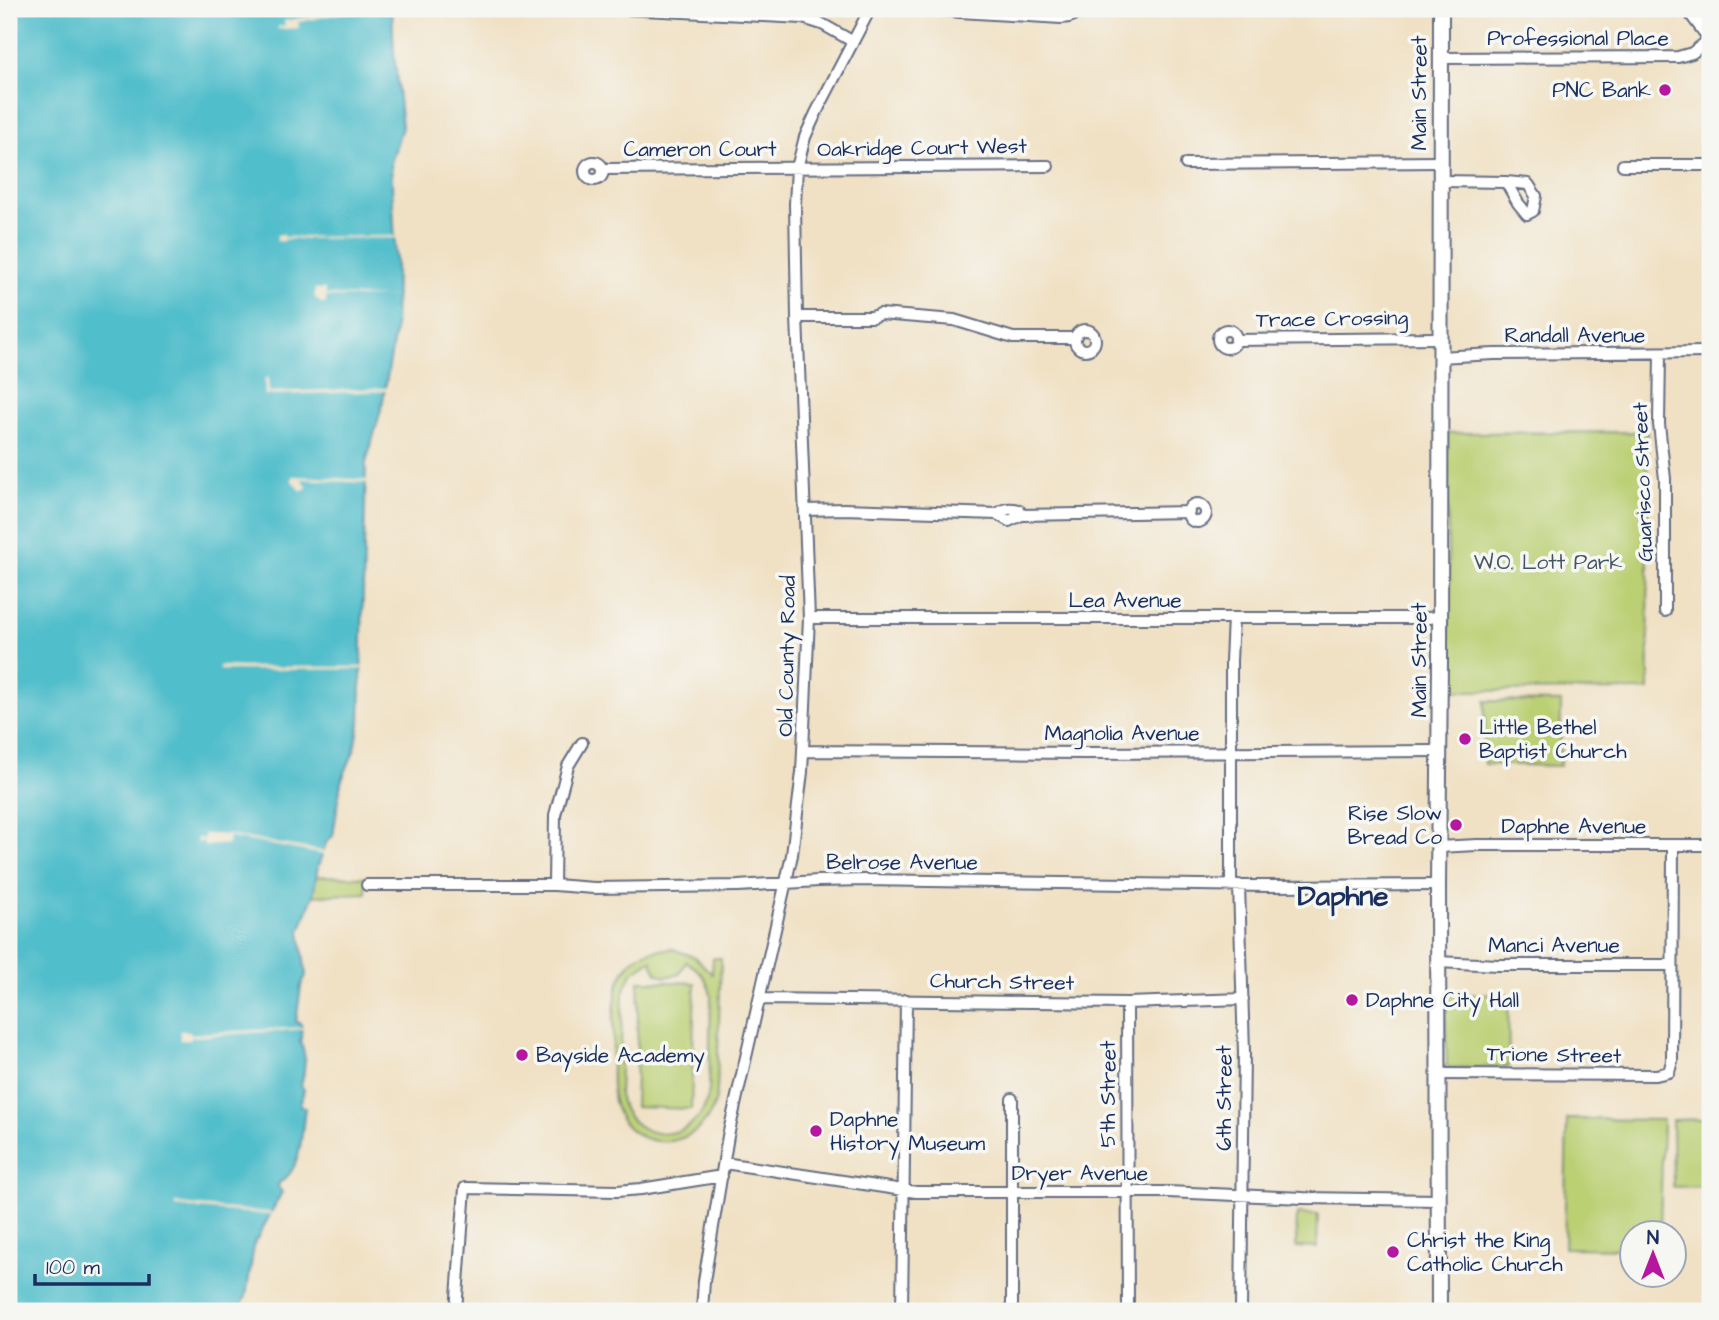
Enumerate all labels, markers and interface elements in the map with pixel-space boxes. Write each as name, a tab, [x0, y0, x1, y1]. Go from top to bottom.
street label: Professional Place	[1487, 24, 1669, 53]
street label: Main Street	[1405, 35, 1434, 150]
place label: PNC Bank	[1552, 76, 1651, 105]
marker: PNC Bank	[1657, 82, 1673, 98]
street label: Oakridge Court West	[817, 132, 1028, 166]
street label: Cameron Court	[624, 135, 777, 164]
street label: Trace Crossing	[1256, 303, 1409, 337]
street label: Randall Avenue	[1505, 321, 1645, 350]
street label: Guarisco Street	[1626, 401, 1660, 562]
park label: W.O. Lott Park	[1474, 548, 1622, 577]
street label: Old County Road	[771, 575, 805, 737]
street label: Lea Avenue	[1068, 586, 1182, 615]
street label: Main Street	[1405, 602, 1434, 717]
place label: Little Bethel Baptist Church	[1479, 713, 1627, 767]
street label: Magnolia Avenue	[1045, 719, 1200, 750]
marker: Little Bethel Baptist Church	[1457, 731, 1473, 747]
place label: Rise Slow Bread Co	[1348, 799, 1442, 852]
street label: Daphne Avenue	[1502, 812, 1646, 842]
marker: Rise Slow Bread Co	[1448, 817, 1464, 833]
street label: Belrose Avenue	[826, 848, 978, 877]
district label: Daphne	[1298, 877, 1389, 917]
street label: Manci Avenue	[1488, 931, 1620, 960]
street label: Church Street	[930, 966, 1075, 998]
place label: Daphne City Hall	[1366, 986, 1519, 1017]
marker: Daphne City Hall	[1344, 992, 1360, 1008]
street label: Trione Street	[1486, 1039, 1622, 1071]
street label: 5th Street	[1094, 1040, 1123, 1147]
place label: Bayside Academy	[536, 1041, 705, 1072]
street label: 6th Street	[1210, 1045, 1239, 1151]
marker: Bayside Academy	[514, 1047, 530, 1063]
place label: Daphne History Museum	[830, 1105, 986, 1160]
marker: Daphne History Museum	[808, 1123, 824, 1139]
street label: Dryer Avenue	[1012, 1159, 1148, 1190]
north arrow	[1618, 1218, 1688, 1288]
text: N	[1647, 1225, 1659, 1252]
place label: Christ the King Catholic Church	[1407, 1226, 1563, 1279]
scale bar	[35, 1243, 149, 1287]
marker: Christ the King Catholic Church	[1385, 1244, 1401, 1260]
text: 100 m	[46, 1253, 101, 1282]

